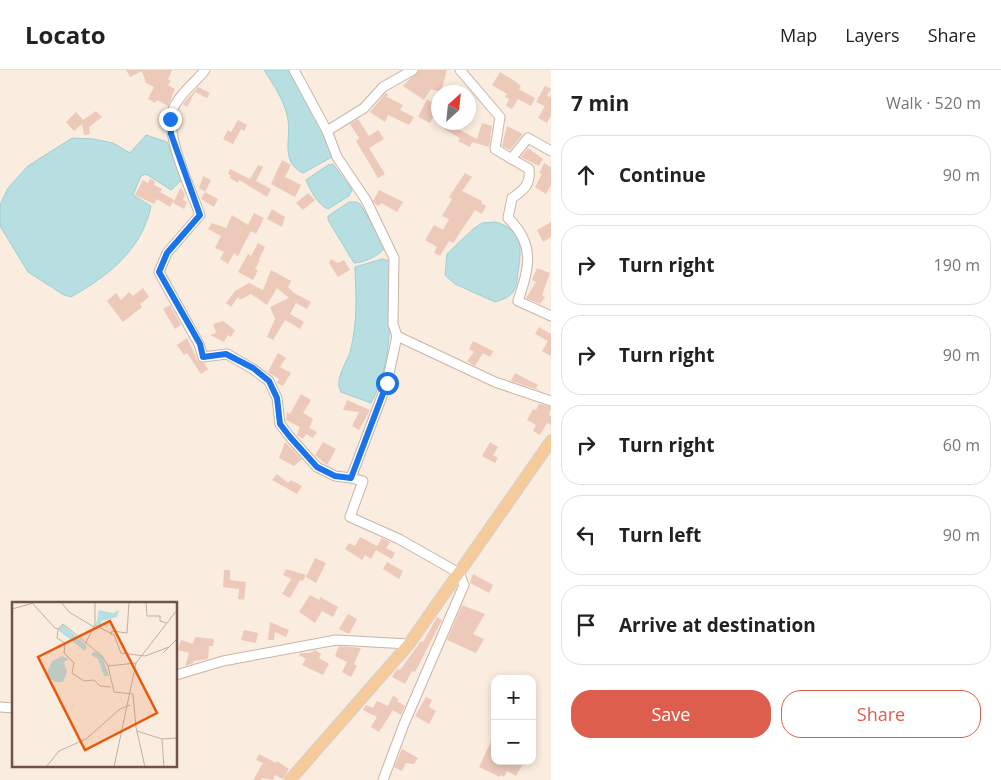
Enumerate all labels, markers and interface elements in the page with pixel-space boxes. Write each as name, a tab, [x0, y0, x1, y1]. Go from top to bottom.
text: Locato	[25, 18, 106, 51]
text: Map	[780, 23, 817, 47]
text: Layers	[845, 23, 900, 47]
text: Share	[928, 23, 976, 47]
north arrow	[431, 85, 476, 130]
text: 7 min	[571, 89, 629, 117]
text: Walk · 520 m	[886, 92, 981, 114]
route end	[159, 108, 182, 131]
icon: ahead	[572, 161, 600, 189]
text: Continue	[619, 162, 706, 188]
text: 90 m	[943, 164, 980, 186]
icon: right	[572, 251, 600, 279]
text: Turn right	[619, 252, 714, 278]
text: 190 m	[934, 254, 980, 276]
icon: right	[572, 341, 600, 369]
text: Turn right	[619, 342, 714, 368]
text: 90 m	[943, 344, 980, 366]
route start	[376, 372, 399, 395]
icon: right	[572, 431, 600, 459]
text: Turn right	[619, 432, 714, 458]
text: 60 m	[943, 434, 980, 456]
icon: left	[572, 521, 600, 549]
text: Turn left	[619, 522, 701, 548]
text: 90 m	[943, 524, 980, 546]
inset map	[12, 602, 178, 768]
icon: arrive	[572, 611, 600, 639]
text: Arrive at destination	[619, 612, 816, 638]
map controls	[491, 675, 536, 765]
button: +	[491, 675, 536, 720]
button: Save	[571, 690, 771, 738]
button: Share	[781, 690, 981, 738]
button: −	[491, 720, 536, 765]

